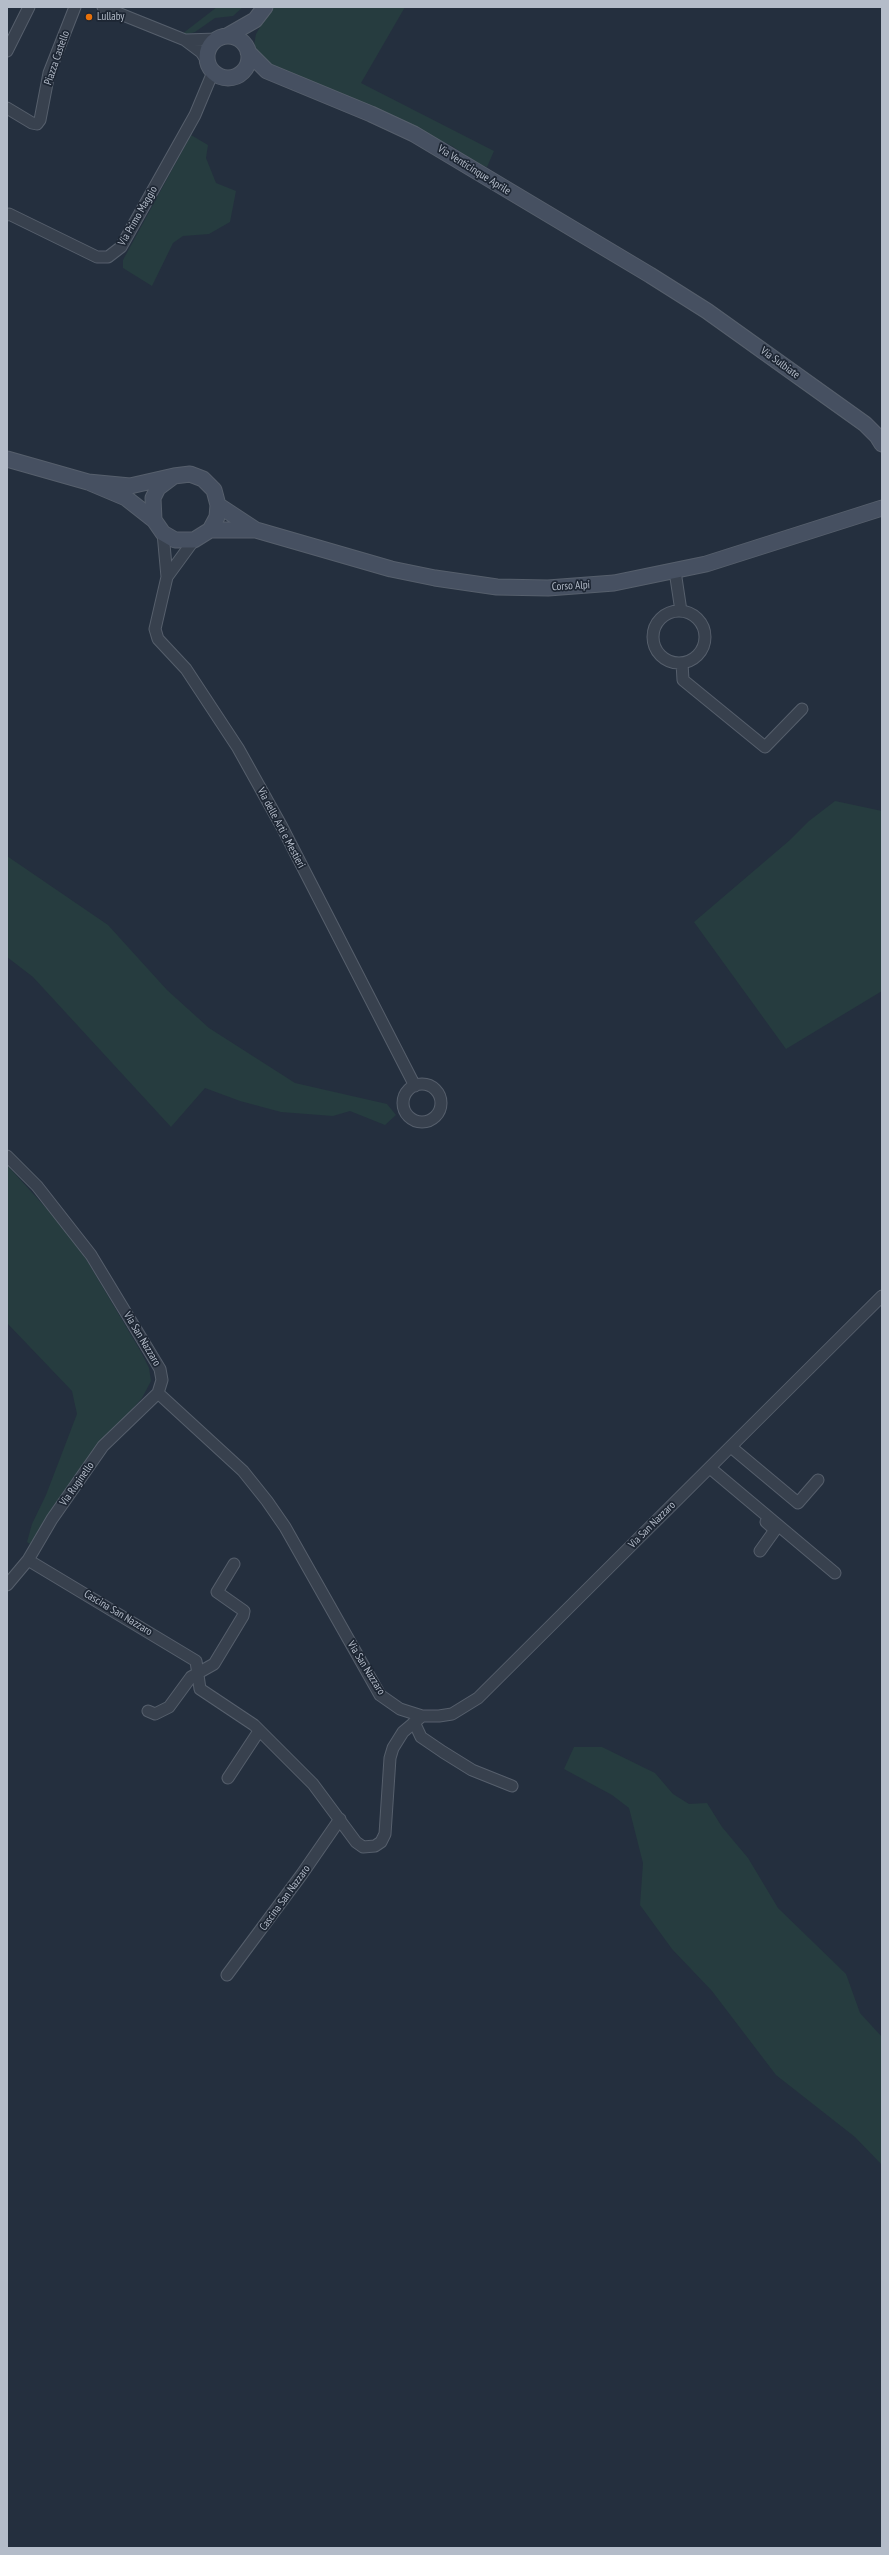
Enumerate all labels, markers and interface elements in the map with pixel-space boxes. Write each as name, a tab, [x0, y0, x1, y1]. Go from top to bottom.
place label: Lullaby	[97, 10, 125, 24]
marker: Lullaby	[84, 12, 94, 22]
street label: Piazza Castello	[42, 29, 72, 87]
street label: Via Venticinque Aprile	[435, 142, 513, 198]
street label: Via Primo Maggio	[116, 184, 160, 248]
street label: Via Sulbiate	[758, 344, 802, 382]
street label: Corso Alpi	[552, 578, 590, 594]
street label: Via delle Arti e Mestieri	[254, 786, 308, 870]
street label: Via San Nazzaro	[121, 1310, 163, 1368]
street label: Via Ruginello	[57, 1459, 97, 1509]
street label: Via San Nazzaro	[626, 1499, 678, 1551]
street label: Cascina San Nazzaro	[81, 1587, 155, 1639]
street label: Via San Nazzaro	[344, 1639, 388, 1697]
street label: Cascina San Nazzaro	[257, 1863, 313, 1933]

